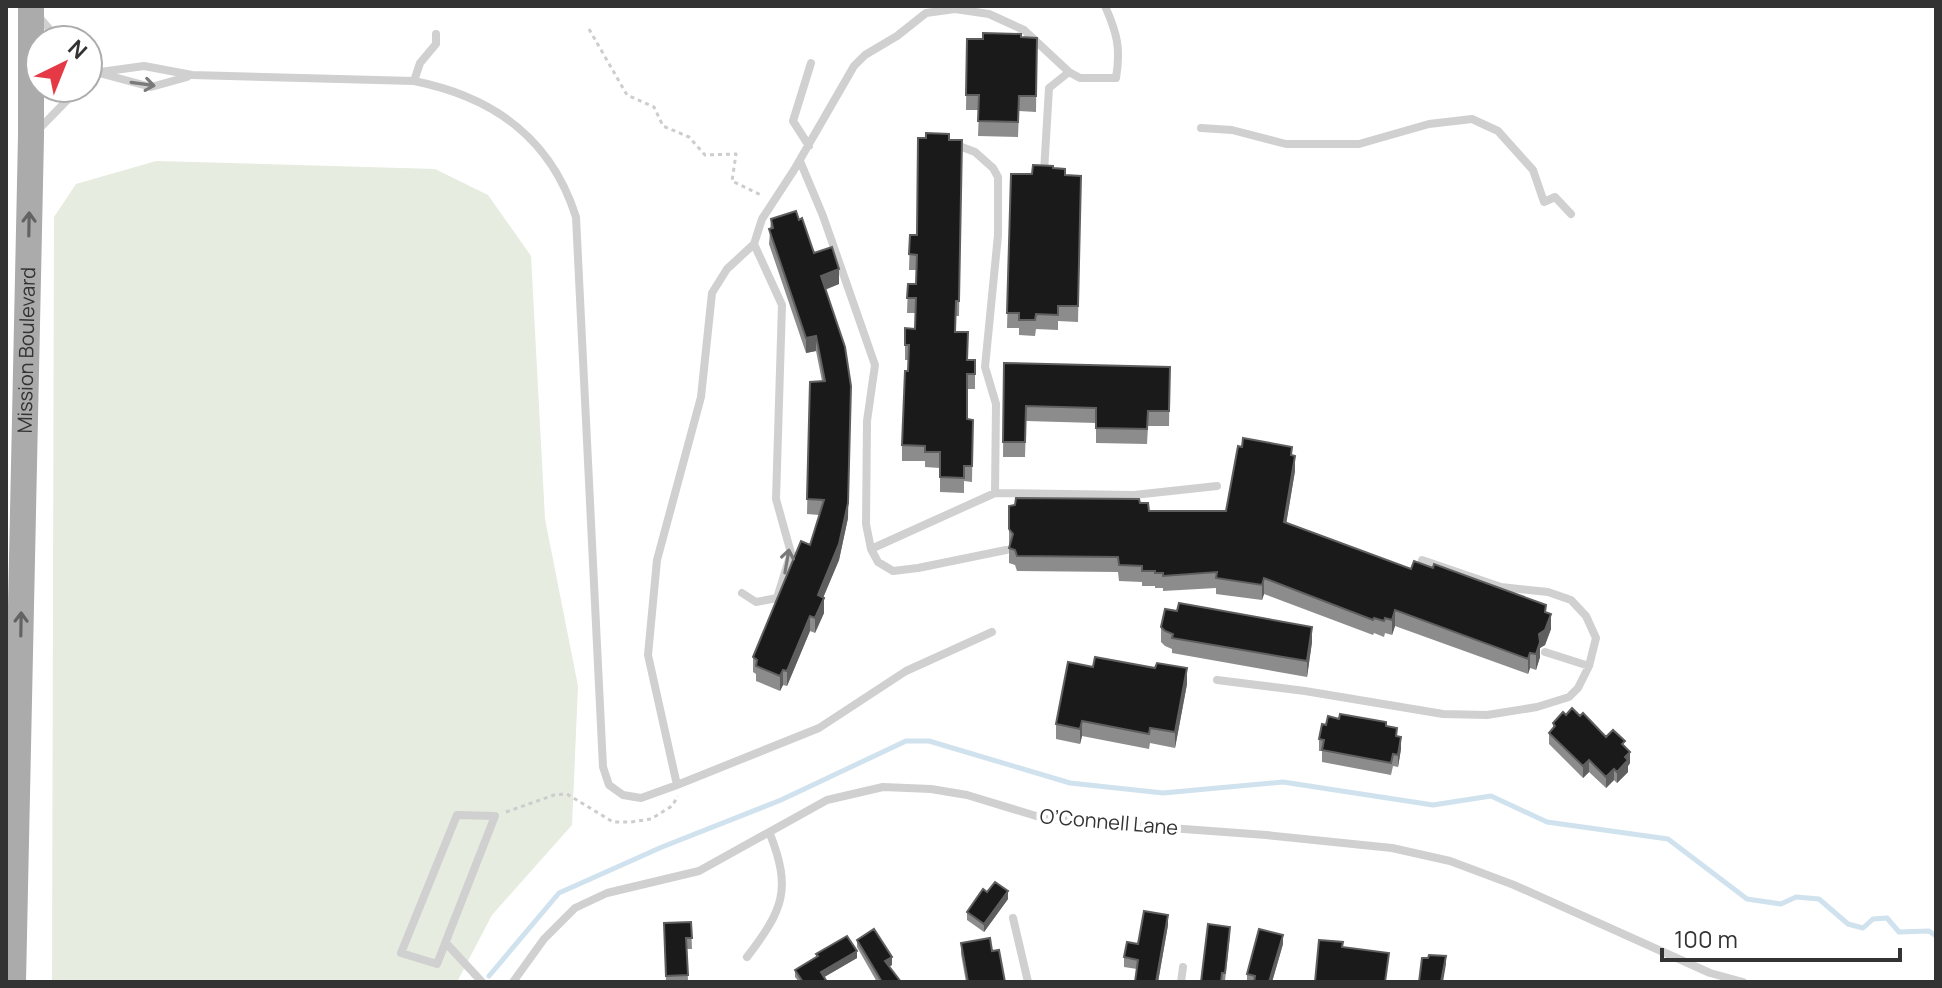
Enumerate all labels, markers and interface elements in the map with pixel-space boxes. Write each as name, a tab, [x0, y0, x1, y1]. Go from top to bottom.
north arrow	[24, 24, 104, 104]
text: N	[62, 33, 94, 66]
one-way arrow	[129, 77, 155, 92]
one-way arrow	[22, 211, 37, 238]
street label: Mission Boulevard	[11, 267, 41, 434]
one-way arrow	[780, 548, 795, 574]
one-way arrow	[13, 611, 28, 638]
street label: O’Connell Lane	[1039, 802, 1179, 841]
scale bar	[1662, 912, 1900, 962]
text: 100 m	[1674, 922, 1738, 955]

